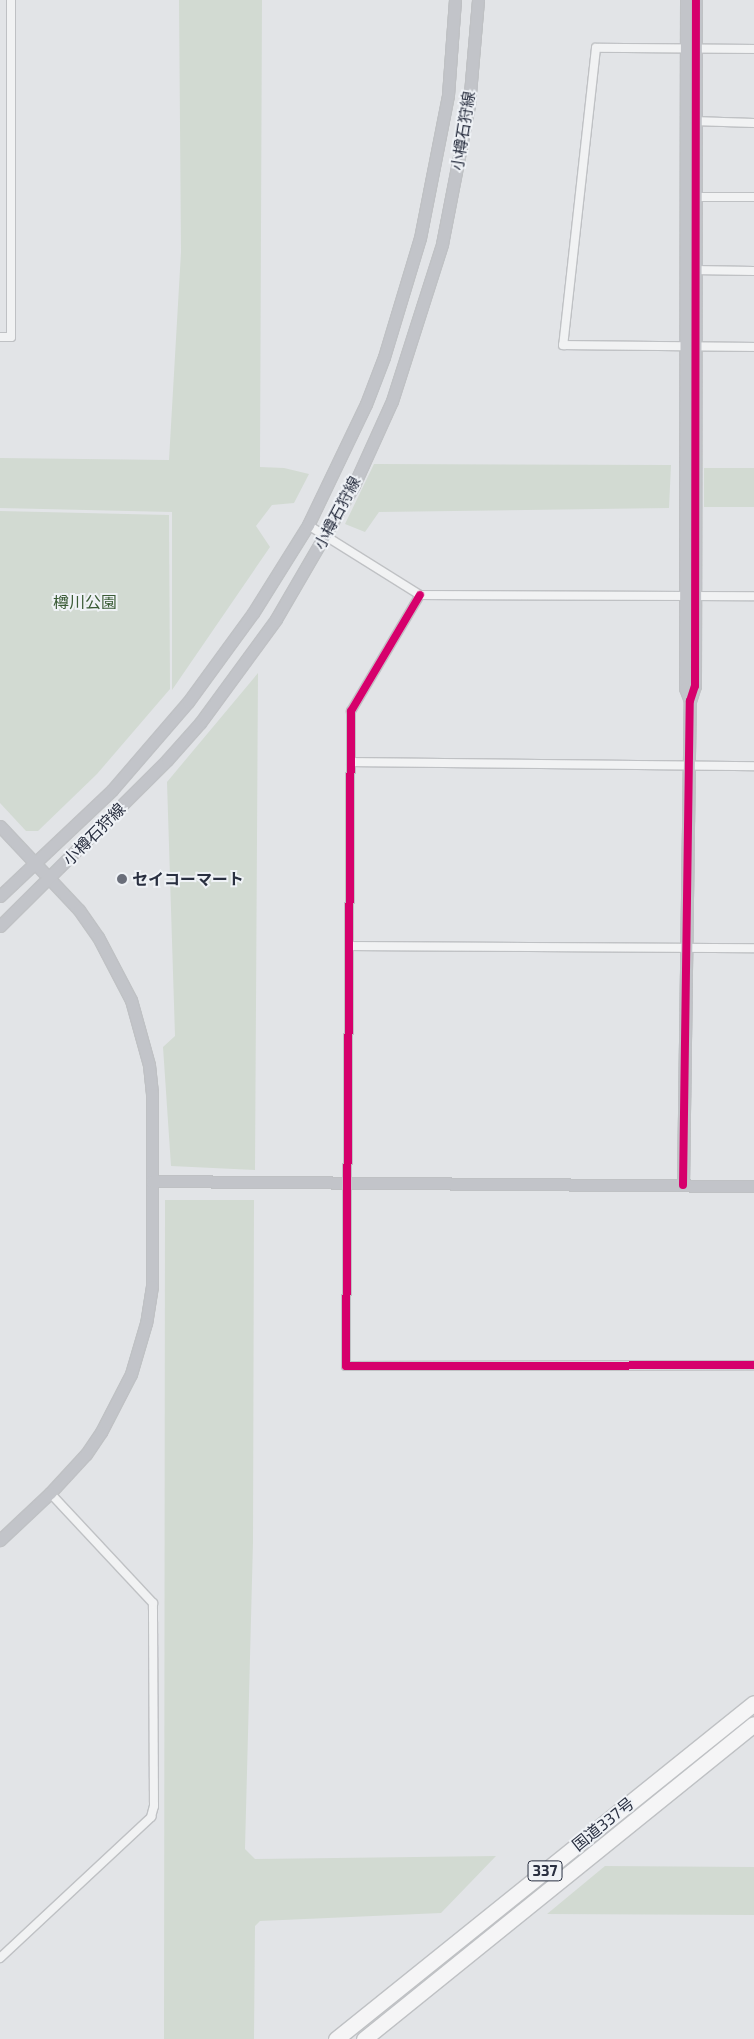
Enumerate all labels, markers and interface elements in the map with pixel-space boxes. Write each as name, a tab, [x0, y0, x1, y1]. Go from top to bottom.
street label: 小樽石狩線	[447, 90, 479, 172]
street label: 小樽石狩線	[310, 473, 364, 553]
park label: 樽川公園	[53, 592, 117, 612]
street label: 小樽石狩線	[59, 799, 129, 869]
place label: セイコーマート	[132, 869, 244, 889]
marker: セイコーマート	[116, 873, 128, 885]
street label: 国道337号	[568, 1793, 638, 1855]
road number: 337	[528, 1858, 562, 1884]

